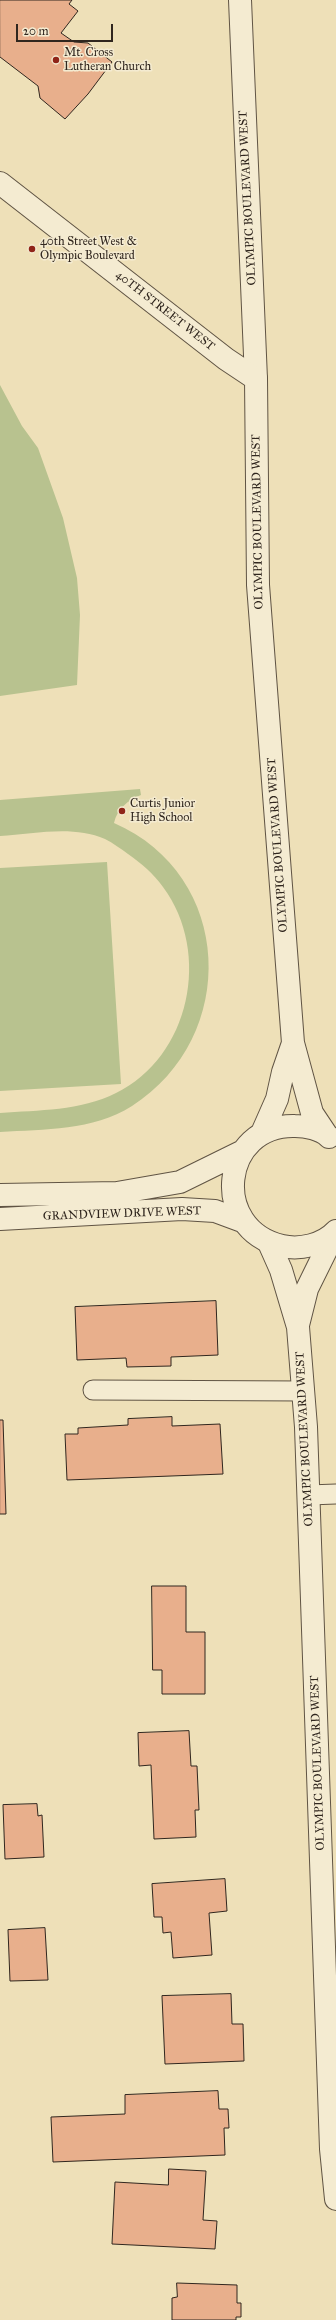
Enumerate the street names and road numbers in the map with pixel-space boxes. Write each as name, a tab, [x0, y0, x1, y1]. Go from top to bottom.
street label: OLYMPIC BOULEVARD WEST	[236, 110, 260, 286]
street label: 40TH STREET WEST	[113, 268, 217, 354]
street label: OLYMPIC BOULEVARD WEST	[249, 434, 267, 610]
street label: OLYMPIC BOULEVARD WEST	[265, 757, 291, 933]
street label: GRANDVIEW DRIVE WEST	[43, 1204, 201, 1224]
street label: OLYMPIC BOULEVARD WEST	[293, 1351, 317, 1527]
street label: OLYMPIC BOULEVARD WEST	[308, 1675, 328, 1851]

